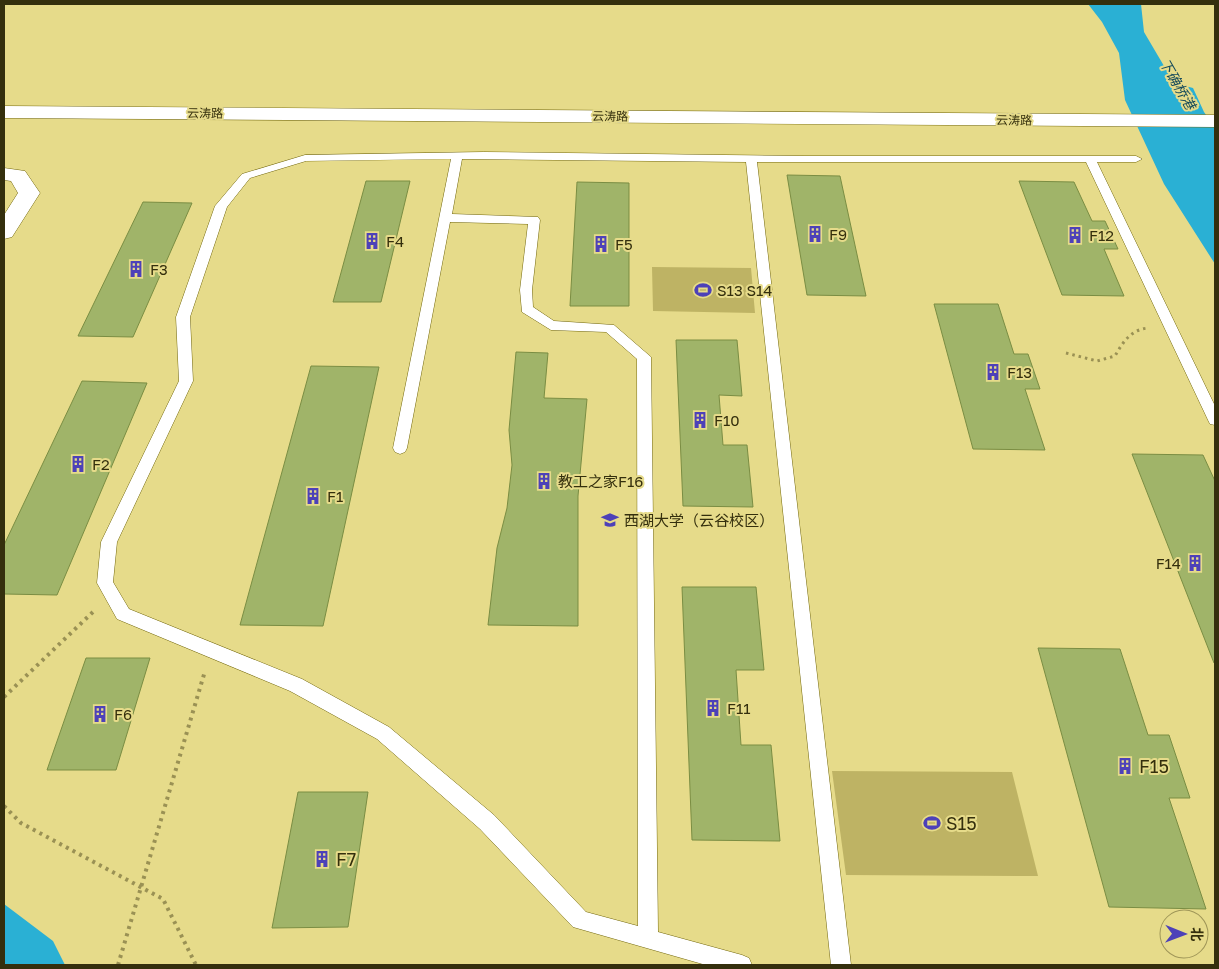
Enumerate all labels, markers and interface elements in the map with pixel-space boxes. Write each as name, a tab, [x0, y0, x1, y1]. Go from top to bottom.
water label: 下确桥港	[1157, 56, 1200, 114]
street label: 云涛路	[187, 105, 223, 121]
street label: 云涛路	[592, 108, 628, 124]
street label: 云涛路	[996, 112, 1032, 128]
building icon: F9	[805, 224, 825, 244]
place label: F9	[829, 225, 847, 243]
building icon: F12	[1065, 225, 1085, 245]
place label: F12	[1089, 226, 1114, 244]
building icon: F4	[362, 231, 382, 251]
place label: F4	[386, 232, 404, 250]
building icon: F5	[591, 234, 611, 254]
place label: F5	[615, 235, 633, 253]
building icon: F3	[126, 259, 146, 279]
place label: F3	[150, 260, 168, 278]
sports icon: S13 S14	[693, 280, 713, 300]
place label: S13 S14	[717, 281, 772, 299]
building icon: F13	[983, 362, 1003, 382]
place label: F13	[1007, 363, 1032, 381]
building icon: F10	[690, 410, 710, 430]
place label: F10	[714, 411, 740, 429]
building icon: F2	[68, 454, 88, 474]
place label: F2	[92, 455, 110, 473]
building icon: 教工之家F16	[534, 471, 554, 491]
place label: 教工之家F16	[558, 472, 643, 490]
building icon: F1	[303, 486, 323, 506]
place label: F1	[327, 487, 343, 505]
school or university icon: 西湖大学（云谷校区）	[600, 510, 620, 530]
place label: 西湖大学（云谷校区）	[624, 511, 774, 529]
building icon: F14	[1185, 553, 1205, 573]
place label: F14	[1156, 554, 1181, 572]
building icon: F11	[703, 698, 723, 718]
place label: F11	[727, 699, 750, 717]
building icon: F6	[90, 704, 110, 724]
place label: F6	[114, 705, 132, 723]
place label: F15	[1139, 755, 1169, 777]
building icon: F15	[1115, 756, 1135, 776]
place label: S15	[946, 812, 977, 834]
sports icon: S15	[922, 813, 942, 833]
place label: F7	[336, 848, 356, 870]
building icon: F7	[312, 849, 332, 869]
north arrow	[1159, 909, 1209, 959]
text: 北	[1189, 927, 1206, 941]

